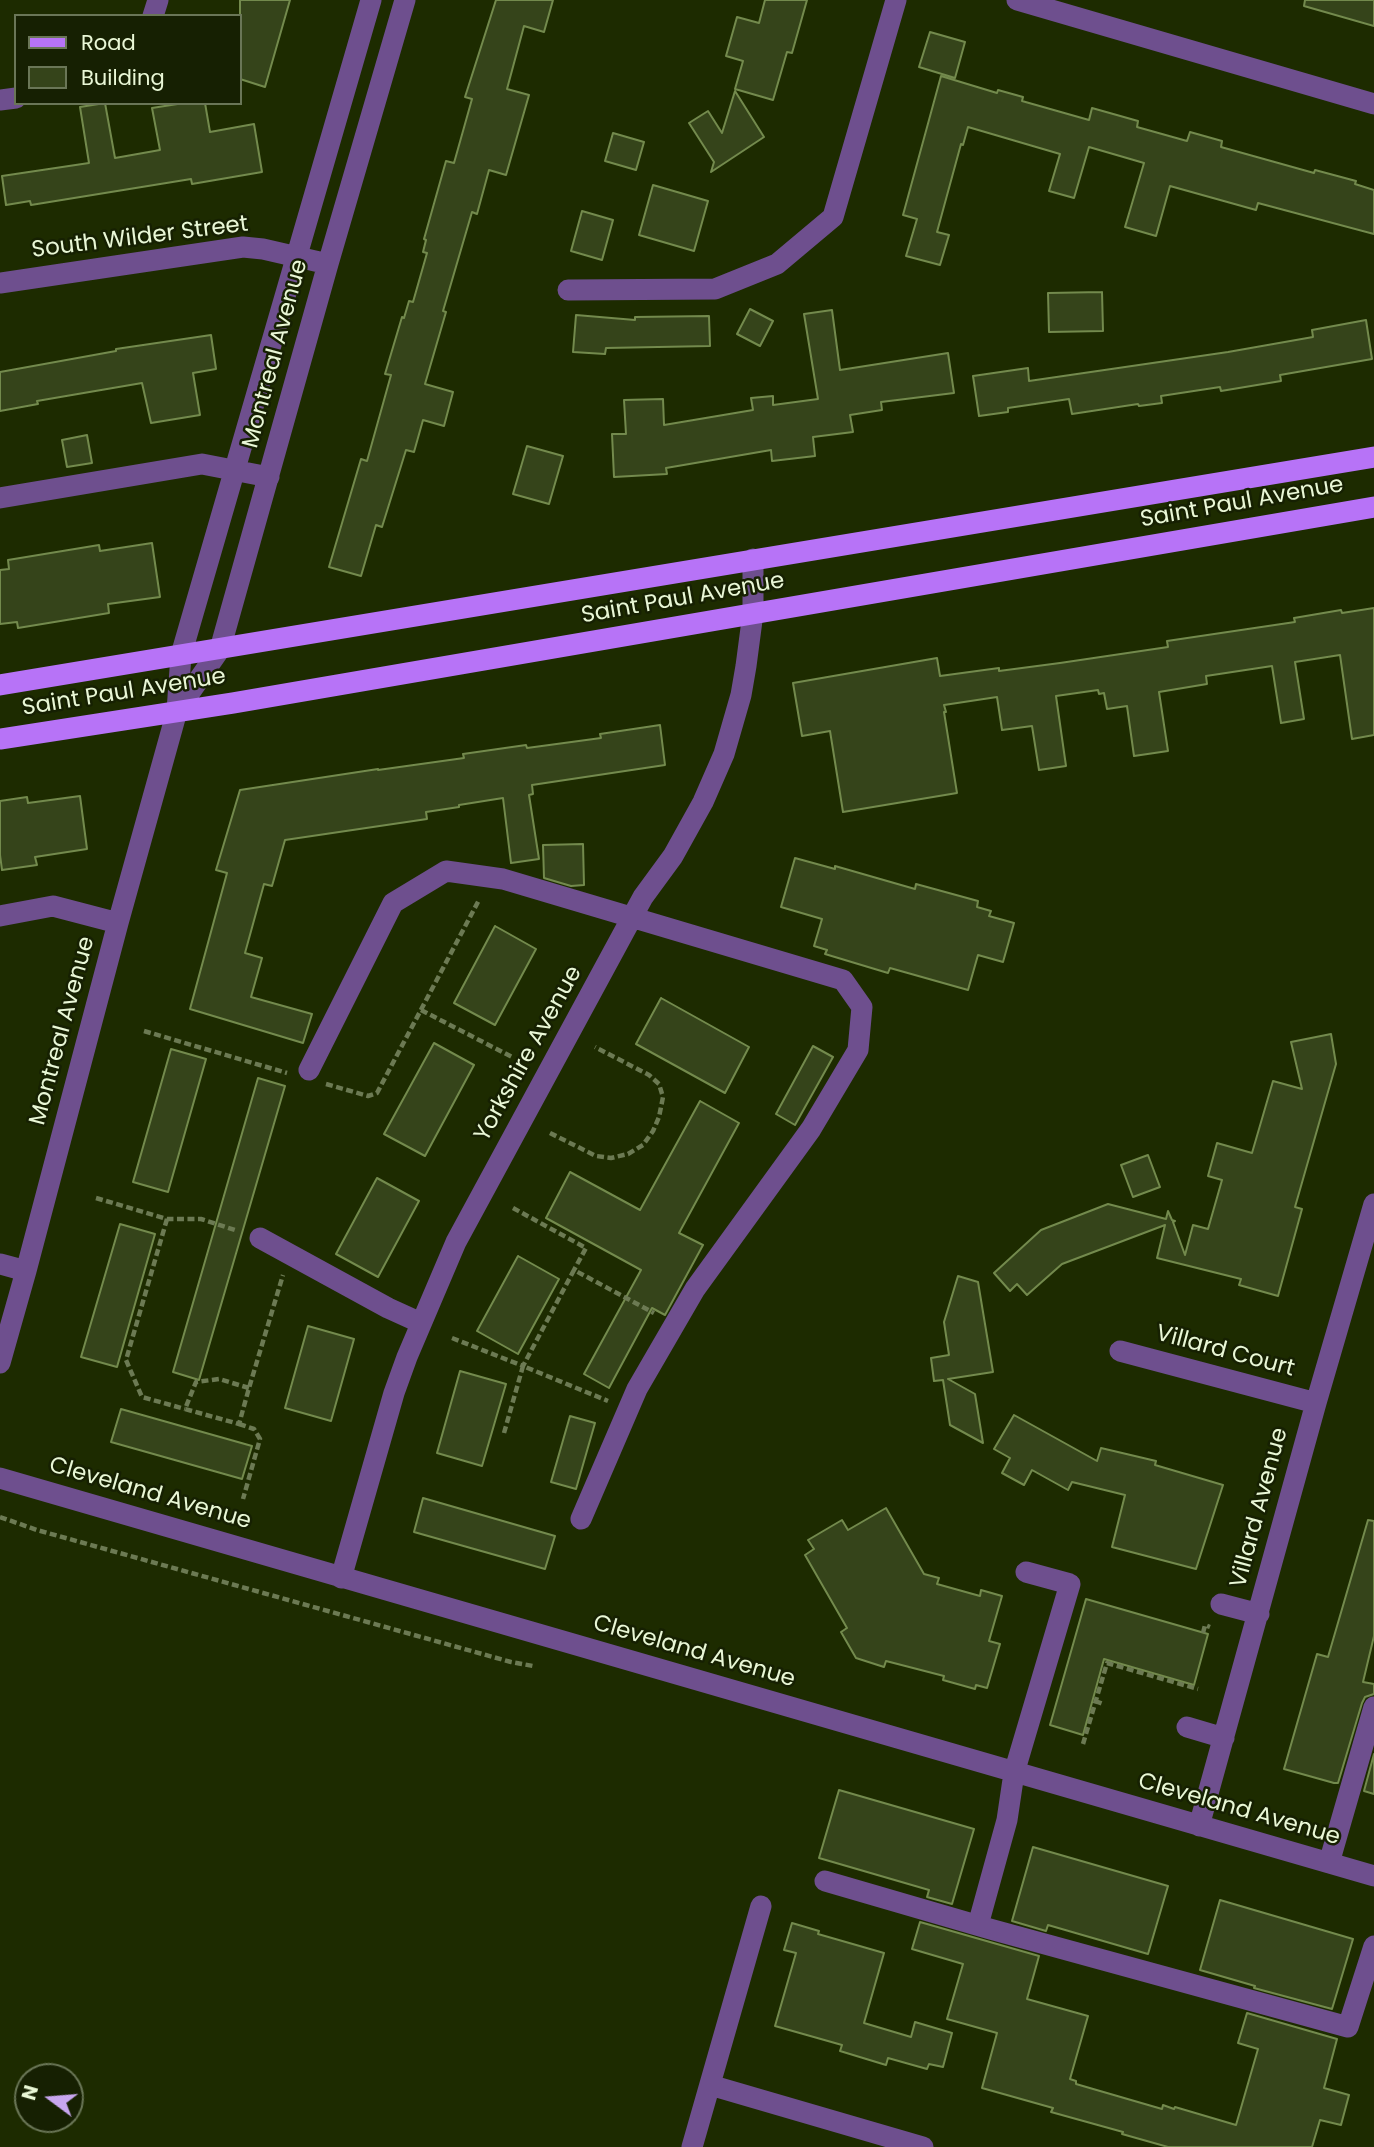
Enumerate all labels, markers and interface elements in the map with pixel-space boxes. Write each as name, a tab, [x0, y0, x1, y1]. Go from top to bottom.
legend	[14, 14, 242, 105]
text: Road	[81, 28, 136, 57]
text: Building	[81, 63, 165, 92]
street label: South Wilder Street	[30, 211, 250, 265]
street label: Montreal Avenue	[238, 257, 314, 451]
street label: Saint Paul Avenue	[1138, 472, 1346, 534]
street label: Saint Paul Avenue	[579, 568, 787, 630]
street label: Saint Paul Avenue	[20, 663, 228, 723]
street label: Montreal Avenue	[25, 934, 101, 1128]
street label: Yorkshire Avenue	[469, 961, 589, 1147]
street label: Villard Court	[1153, 1320, 1297, 1384]
street label: Villard Avenue	[1225, 1425, 1295, 1591]
street label: Cleveland Avenue	[46, 1452, 254, 1536]
street label: Cleveland Avenue	[590, 1610, 798, 1694]
street label: Cleveland Avenue	[1135, 1768, 1343, 1852]
north arrow	[14, 2063, 84, 2133]
text: N	[15, 2082, 45, 2103]

